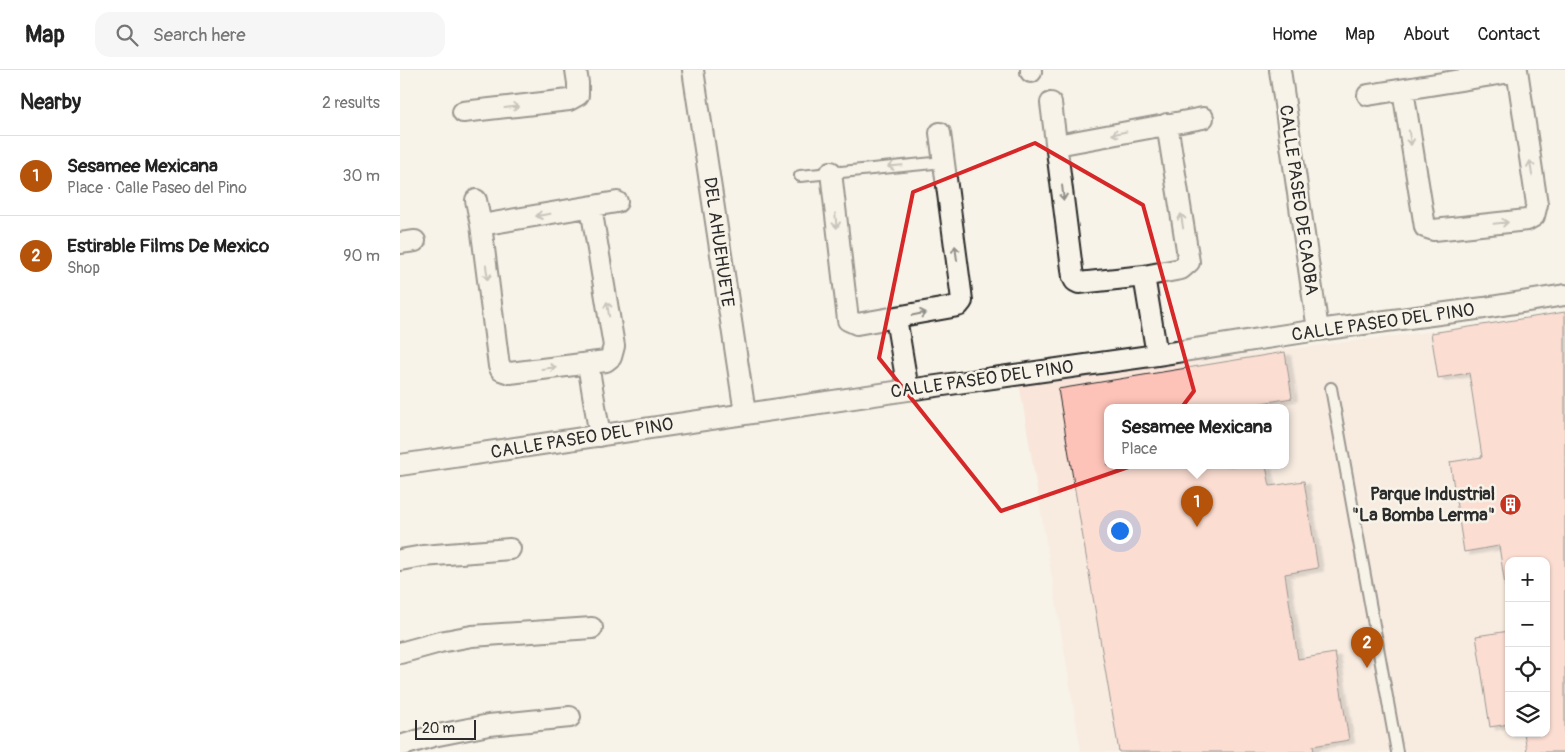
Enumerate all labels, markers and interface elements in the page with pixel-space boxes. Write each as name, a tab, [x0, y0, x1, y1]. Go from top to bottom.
search box	[95, 12, 445, 57]
text: Map	[25, 20, 65, 49]
icon: search	[113, 21, 141, 49]
text: Search here	[153, 23, 246, 47]
text: Home	[1272, 23, 1317, 46]
text: Map	[1345, 23, 1375, 46]
text: About	[1403, 23, 1449, 46]
text: Contact	[1477, 23, 1540, 46]
text: Nearby	[20, 89, 81, 116]
text: 2 results	[322, 93, 380, 113]
one-way arrow	[503, 102, 519, 112]
street label: CALLE PASEO DE CAOBA	[1274, 103, 1323, 297]
one-way arrow	[1111, 129, 1127, 138]
one-way arrow	[1406, 129, 1416, 145]
text: Sesamee Mexicana	[67, 154, 218, 178]
one-way arrow	[1526, 160, 1536, 176]
one-way arrow	[887, 161, 903, 171]
text: 1	[33, 166, 39, 186]
text: 30 m	[342, 166, 380, 186]
street label: DEL AHUEHUETE	[698, 176, 739, 309]
text: Place · Calle Paseo del Pino	[67, 178, 247, 198]
one-way arrow	[1058, 185, 1068, 201]
one-way arrow	[536, 210, 552, 220]
one-way arrow	[831, 212, 841, 228]
one-way arrow	[1177, 213, 1187, 229]
one-way arrow	[1492, 218, 1508, 228]
text: Estirable Films De Mexico	[67, 234, 269, 258]
one-way arrow	[951, 245, 961, 261]
text: 2	[32, 246, 40, 266]
text: 90 m	[343, 246, 380, 266]
text: Shop	[67, 258, 100, 278]
one-way arrow	[482, 265, 492, 281]
street label: CALLE PASEO DEL PINO	[1290, 298, 1476, 347]
one-way arrow	[602, 301, 612, 317]
one-way arrow	[911, 308, 927, 318]
street label: CALLE PASEO DEL PINO	[889, 355, 1075, 404]
one-way arrow	[541, 363, 557, 373]
popup	[1104, 404, 1289, 469]
street label: CALLE PASEO DEL PINO	[489, 413, 675, 464]
text: Sesamee Mexicana	[1121, 415, 1272, 439]
text: Place	[1121, 439, 1157, 459]
place label: Parque Industrial "La Bomba Lerma"	[1352, 483, 1495, 527]
pin: 1	[1181, 486, 1213, 527]
building icon: Parque Industrial "La Bomba Lerma"	[1499, 492, 1523, 516]
your location	[1107, 518, 1133, 544]
map controls	[1505, 557, 1550, 737]
button: +	[1505, 557, 1550, 602]
button: −	[1505, 602, 1550, 647]
pin: 2	[1351, 627, 1383, 668]
button: locate	[1505, 647, 1550, 692]
button: layers	[1505, 692, 1550, 737]
scale bar	[415, 717, 476, 740]
text: 20 m	[422, 720, 455, 737]

